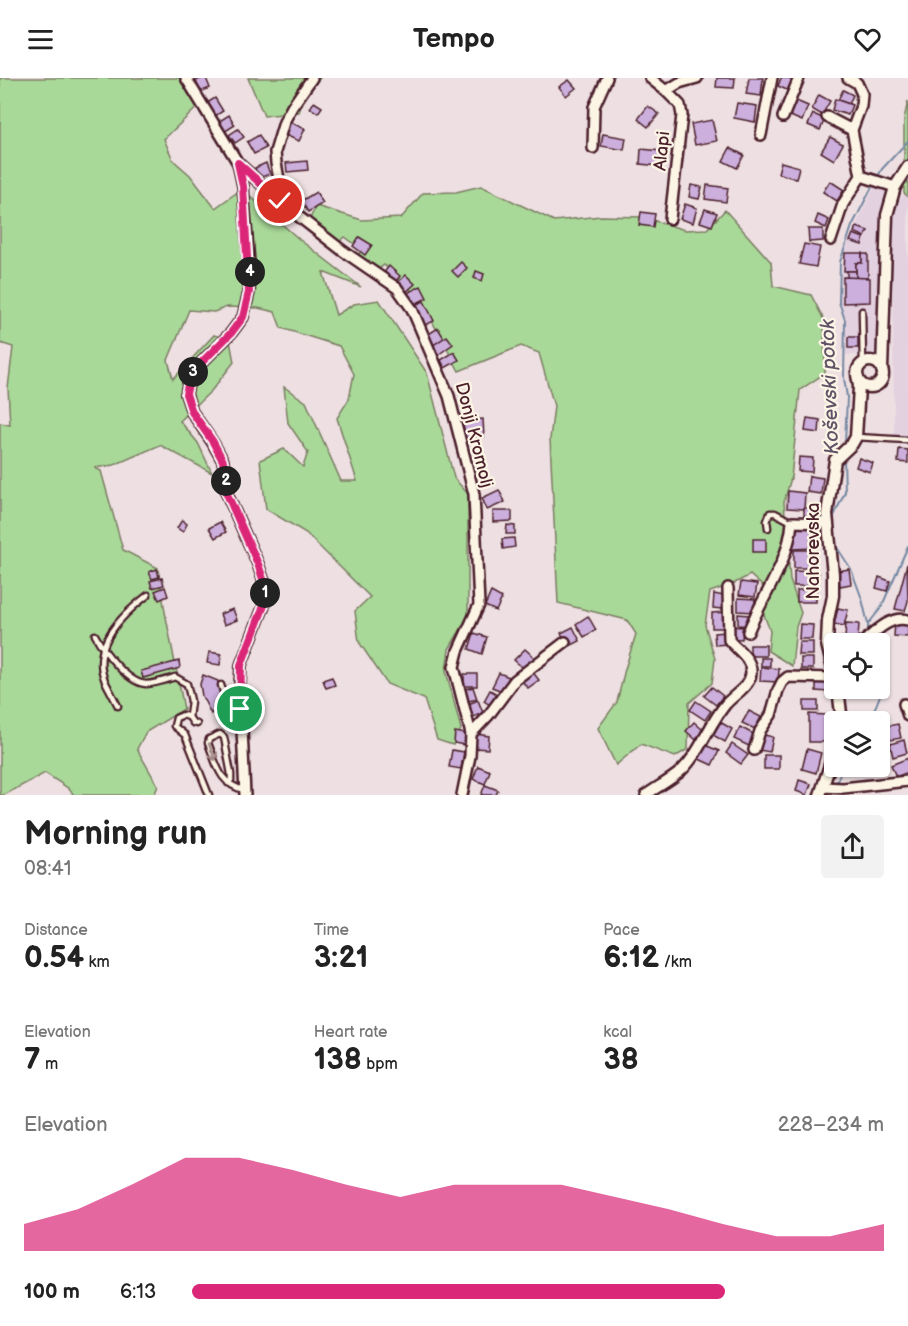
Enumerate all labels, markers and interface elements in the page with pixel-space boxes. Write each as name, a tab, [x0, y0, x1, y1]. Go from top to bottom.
icon: menu	[24, 23, 57, 56]
text: Tempo	[413, 23, 495, 55]
icon: heart	[851, 23, 884, 56]
street label: Alapi	[649, 130, 675, 172]
pin	[254, 175, 305, 226]
icon: check	[263, 184, 296, 217]
pin: 4	[235, 257, 265, 287]
text: 4	[245, 262, 255, 281]
water label: Koševski potok	[816, 318, 844, 455]
pin: 3	[178, 357, 208, 387]
text: 3	[188, 362, 198, 381]
street label: Donji Kromolj	[451, 380, 497, 490]
pin: 2	[211, 466, 241, 496]
text: 2	[221, 471, 231, 490]
street label: Nahorevska	[803, 503, 824, 599]
pin: 1	[250, 578, 280, 608]
text: 1	[262, 583, 268, 602]
map controls	[824, 633, 890, 777]
button: locate	[824, 633, 890, 699]
pin	[214, 683, 265, 734]
icon: arrive	[223, 692, 256, 725]
button: layers	[824, 711, 890, 777]
one-way arrow	[208, 742, 219, 761]
text: Morning run	[24, 814, 207, 854]
button: share	[821, 815, 884, 878]
text: 08:41	[24, 857, 71, 881]
text: Distance	[24, 921, 88, 940]
text: Time	[314, 921, 349, 940]
text: Pace	[603, 921, 640, 940]
text: 0.54	[24, 940, 84, 976]
text: 3:21	[314, 940, 368, 976]
text: 6:12	[603, 940, 659, 976]
text: km	[84, 953, 110, 972]
text: /km	[659, 953, 692, 972]
text: Elevation	[24, 1023, 91, 1042]
text: Heart rate	[314, 1023, 388, 1042]
text: kcal	[603, 1023, 632, 1042]
text: 7	[24, 1042, 41, 1078]
text: 138	[314, 1042, 362, 1078]
text: 38	[603, 1042, 639, 1078]
text: m	[41, 1055, 58, 1074]
text: bpm	[362, 1055, 398, 1074]
text: Elevation	[24, 1113, 107, 1137]
text: 228–234 m	[778, 1113, 884, 1137]
text: 100 m	[24, 1280, 80, 1304]
text: 6:13	[120, 1280, 156, 1304]

